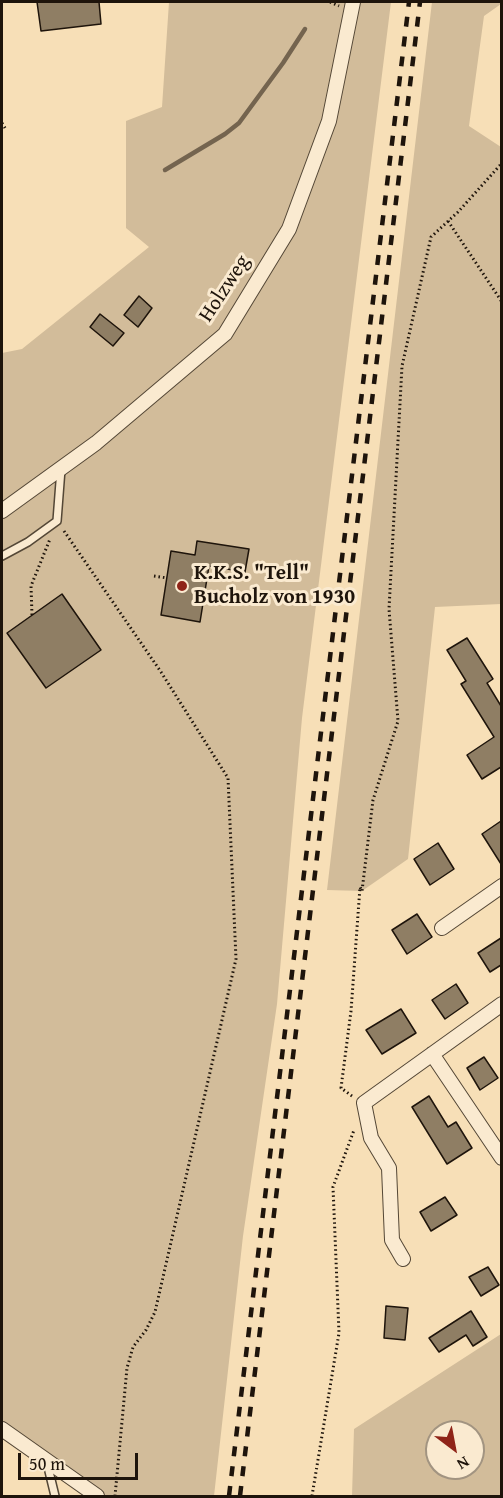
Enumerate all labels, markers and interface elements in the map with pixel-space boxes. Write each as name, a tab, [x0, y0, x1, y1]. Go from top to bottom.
street label: Holzweg	[194, 251, 256, 327]
place label: K.K.S. "Tell" Bucholz von 1930	[194, 561, 355, 611]
marker: K.K.S. "Tell" Bucholz von 1930	[175, 579, 189, 593]
north arrow	[425, 1420, 485, 1480]
scale bar	[21, 1441, 141, 1479]
text: 50 m	[29, 1450, 65, 1477]
text: N	[453, 1451, 474, 1477]

